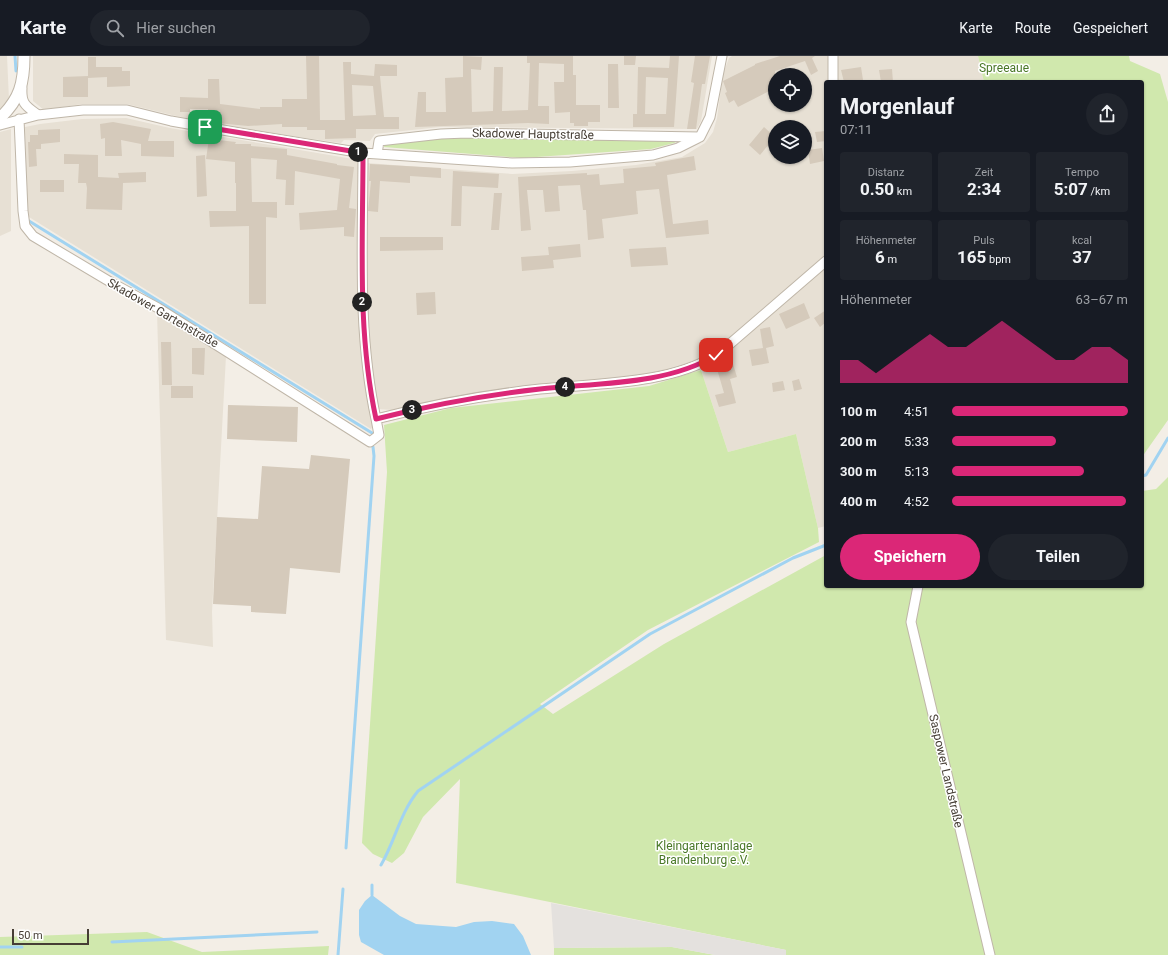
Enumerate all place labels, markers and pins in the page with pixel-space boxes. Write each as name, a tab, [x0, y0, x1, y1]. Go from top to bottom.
pin	[188, 110, 222, 144]
pin: 1	[348, 142, 368, 162]
pin: 2	[352, 292, 372, 312]
pin	[699, 338, 733, 372]
pin: 4	[555, 377, 575, 397]
pin: 3	[402, 400, 422, 420]

